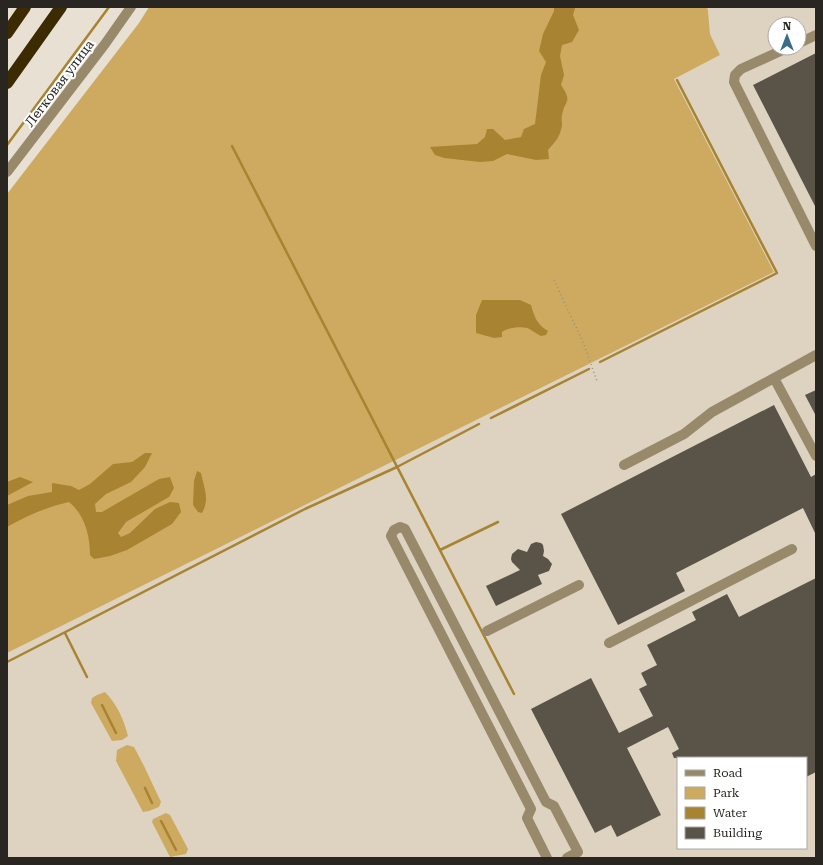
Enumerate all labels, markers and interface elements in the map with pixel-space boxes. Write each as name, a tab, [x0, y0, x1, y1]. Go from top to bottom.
north arrow	[767, 16, 807, 56]
text: N	[783, 20, 792, 33]
street label: Легковая улица	[22, 37, 97, 130]
legend	[677, 757, 807, 849]
text: Road	[713, 766, 743, 780]
text: Park	[713, 786, 740, 800]
text: Water	[713, 806, 747, 820]
text: Building	[713, 826, 762, 840]

